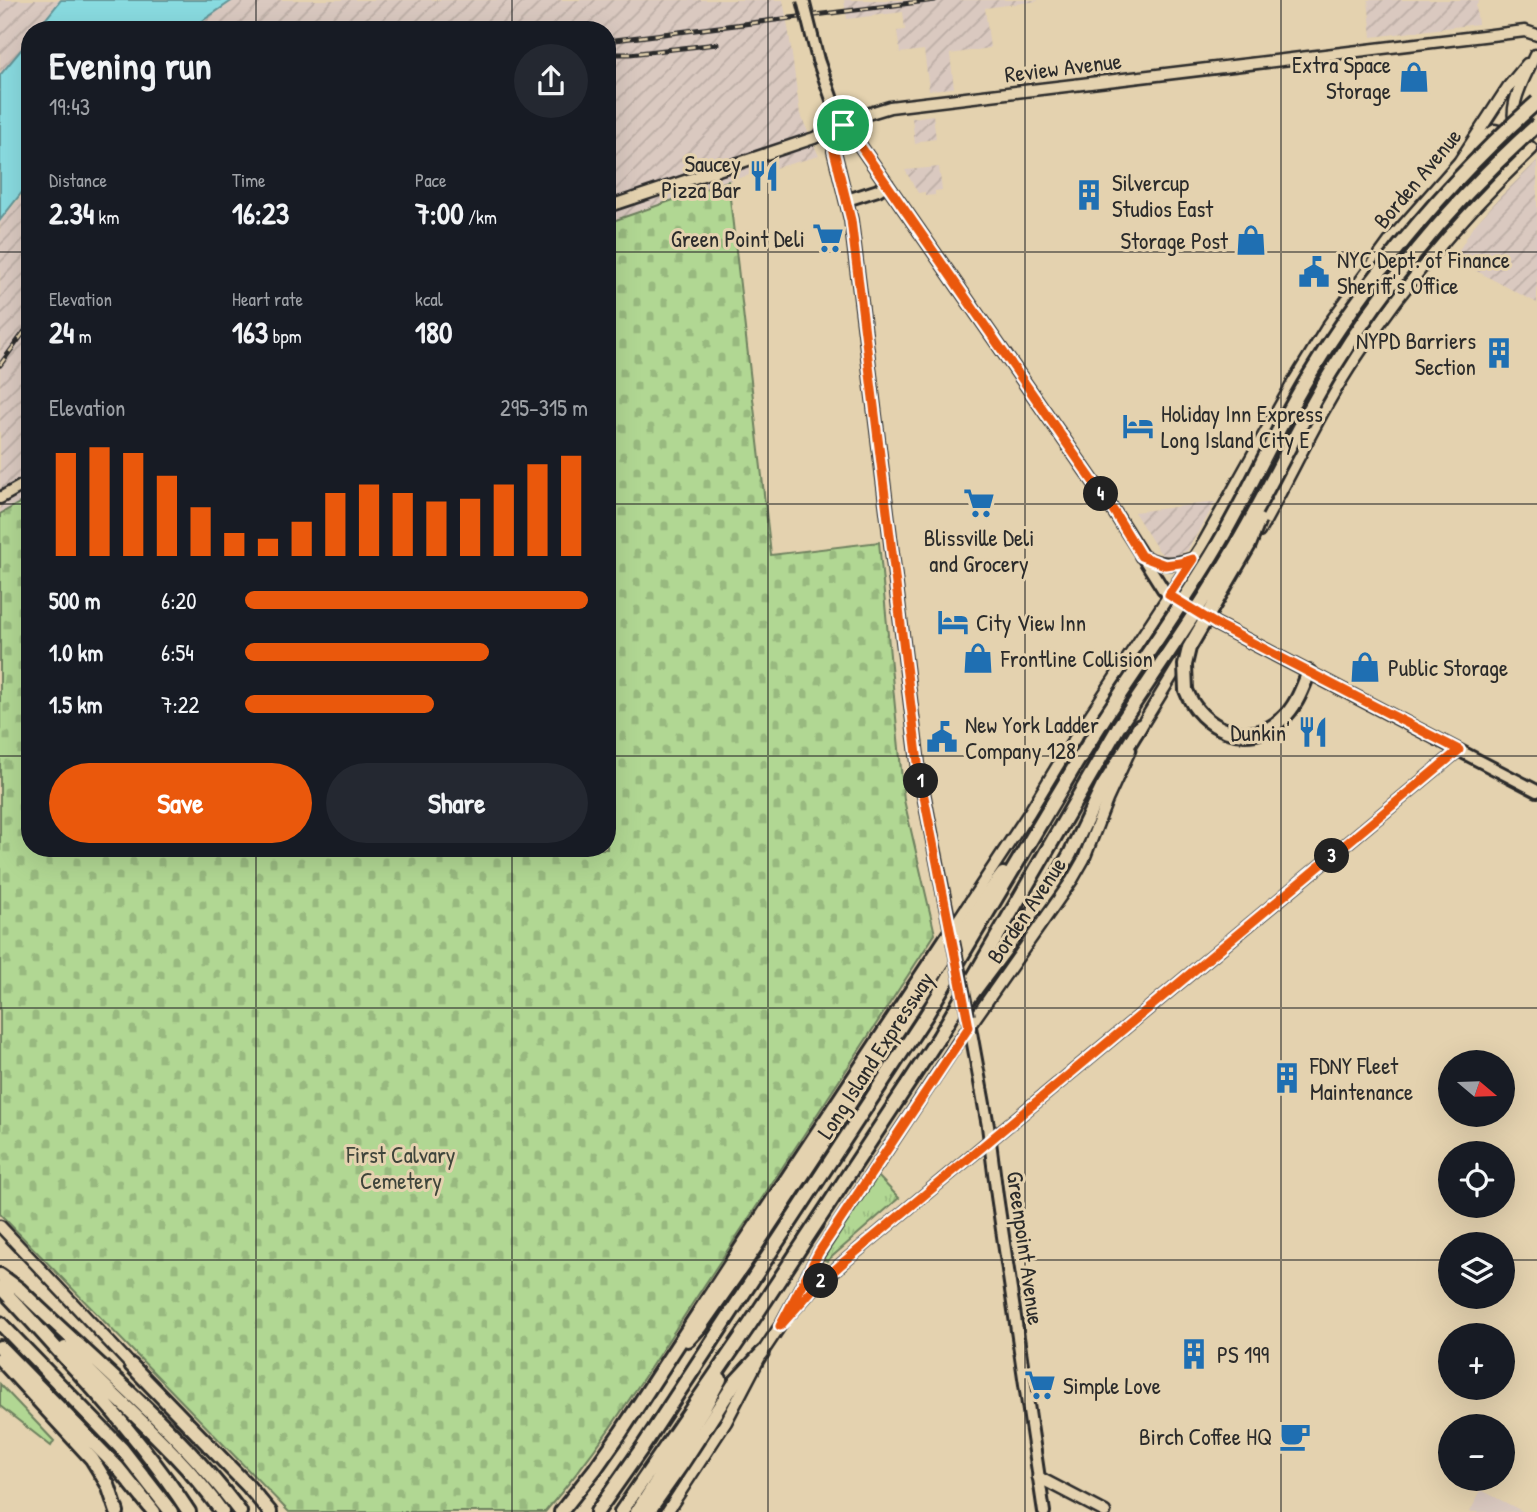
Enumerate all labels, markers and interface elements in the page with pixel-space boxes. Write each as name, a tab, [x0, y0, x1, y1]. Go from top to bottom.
text: Evening run	[49, 39, 212, 91]
button: share	[514, 44, 588, 118]
street label: Review Avenue	[1003, 44, 1123, 90]
place label: Extra Space Storage	[1292, 49, 1391, 106]
shop icon: Extra Space Storage	[1397, 60, 1431, 94]
text: 19:43	[49, 91, 90, 122]
pin	[813, 95, 873, 155]
icon: arrive	[824, 106, 862, 144]
street label: Borden Avenue	[1366, 121, 1468, 235]
place label: Saucey Pizza Bar	[661, 148, 741, 205]
restaurant icon: Saucey Pizza Bar	[747, 159, 781, 193]
text: Distance	[49, 167, 107, 193]
text: Time	[232, 167, 266, 193]
text: Pace	[415, 167, 447, 193]
place label: Silvercup Studios East	[1112, 167, 1214, 224]
building icon: Silvercup Studios East	[1072, 178, 1106, 212]
text: 2.34	[49, 193, 94, 233]
text: 16:23	[232, 193, 289, 233]
text: 7:00	[415, 193, 464, 233]
text: km	[94, 204, 119, 230]
text: /km	[464, 204, 497, 230]
supermarket icon: Green Point Deli	[811, 221, 845, 255]
place label: Green Point Deli	[671, 223, 805, 254]
shop icon: Storage Post	[1234, 223, 1268, 257]
place label: Storage Post	[1121, 225, 1229, 256]
place label: NYC Dept. of Finance Sheriff's Office	[1337, 244, 1510, 301]
public building icon: NYC Dept. of Finance Sheriff's Office	[1297, 255, 1331, 289]
text: Elevation	[49, 286, 112, 312]
text: Heart rate	[232, 286, 303, 312]
text: kcal	[415, 286, 443, 312]
text: 24	[49, 312, 74, 352]
text: 163	[232, 312, 268, 352]
text: 180	[415, 312, 452, 352]
text: m	[74, 323, 92, 349]
text: bpm	[268, 323, 302, 349]
place label: NYPD Barriers Section	[1356, 325, 1476, 382]
building icon: NYPD Barriers Section	[1482, 336, 1516, 370]
text: Elevation	[49, 392, 125, 423]
text: 295–315 m	[500, 392, 588, 423]
place label: Holiday Inn Express Long Island City E	[1161, 398, 1323, 455]
hotel icon: Holiday Inn Express Long Island City E	[1121, 409, 1155, 443]
pin: 4	[1084, 476, 1118, 512]
text: 4	[1097, 480, 1104, 506]
supermarket icon: Blissville Deli and Grocery	[962, 486, 996, 520]
place label: Blissville Deli and Grocery	[924, 522, 1034, 579]
text: 500 m	[49, 585, 100, 616]
text: 6:20	[161, 585, 197, 616]
hotel icon: City View Inn	[936, 605, 970, 639]
place label: City View Inn	[976, 607, 1086, 638]
text: 1.0 km	[49, 637, 103, 668]
text: 6:54	[161, 637, 194, 668]
shop icon: Frontline Collision	[961, 641, 995, 675]
place label: Frontline Collision	[1000, 643, 1153, 674]
shop icon: Public Storage	[1348, 650, 1382, 684]
place label: Public Storage	[1388, 652, 1508, 683]
text: 1.5 km	[49, 689, 102, 720]
text: 7:22	[161, 689, 199, 720]
place label: New York Ladder Company 128	[965, 709, 1099, 766]
restaurant icon: Dunkin'	[1296, 715, 1330, 749]
place label: Dunkin'	[1231, 717, 1290, 748]
public building icon: New York Ladder Company 128	[925, 720, 959, 754]
button: Save	[49, 763, 312, 843]
button: Share	[326, 763, 588, 843]
pin: 1	[904, 764, 939, 798]
text: 1	[917, 767, 924, 793]
pin: 3	[1314, 838, 1350, 874]
text: 3	[1327, 842, 1336, 868]
street label: Borden Avenue	[979, 851, 1073, 969]
street label: Long Island Expressway	[809, 965, 941, 1144]
place label: FDNY Fleet Maintenance	[1309, 1050, 1413, 1107]
north arrow	[1438, 1050, 1516, 1127]
map controls	[1438, 1050, 1515, 1491]
building icon: FDNY Fleet Maintenance	[1270, 1061, 1304, 1095]
park label: First Calvary Cemetery	[345, 1139, 456, 1196]
button: locate	[1438, 1141, 1515, 1218]
street label: Greenpoint Avenue	[1000, 1169, 1052, 1327]
button: layers	[1438, 1232, 1515, 1309]
pin: 2	[804, 1264, 838, 1298]
text: 2	[816, 1267, 825, 1293]
button: +	[1438, 1323, 1515, 1400]
building icon: PS 199	[1177, 1337, 1211, 1371]
place label: PS 199	[1217, 1339, 1269, 1370]
supermarket icon: Simple Love	[1023, 1368, 1057, 1402]
place label: Simple Love	[1063, 1370, 1161, 1401]
button: −	[1438, 1414, 1515, 1491]
cafe icon: Birch Coffee HQ	[1278, 1419, 1312, 1453]
place label: Birch Coffee HQ	[1139, 1421, 1272, 1452]

